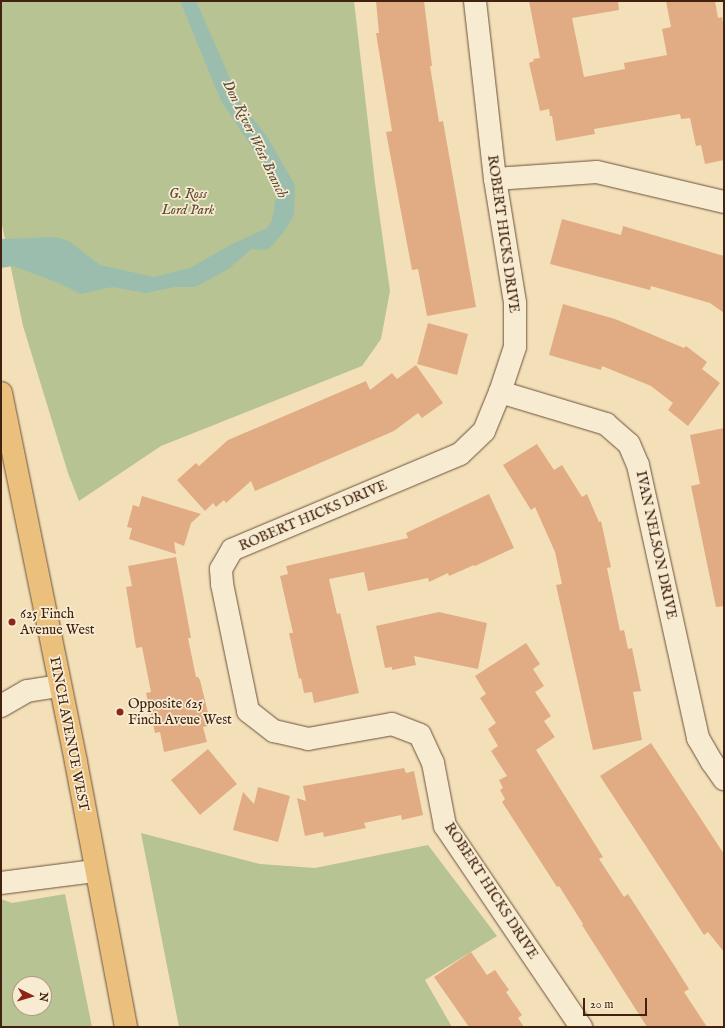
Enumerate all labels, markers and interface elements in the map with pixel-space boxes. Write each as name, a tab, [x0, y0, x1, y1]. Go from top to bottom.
water label: Don River West Branch	[218, 77, 292, 201]
street label: ROBERT HICKS DRIVE	[484, 154, 522, 314]
park label: G. Ross Lord Park	[162, 186, 214, 218]
street label: IVAN NELSON DRIVE	[632, 469, 680, 621]
street label: ROBERT HICKS DRIVE	[236, 477, 390, 555]
place label: 625 Finch Avenue West	[20, 606, 95, 638]
marker: 625 Finch Avenue West	[7, 617, 17, 627]
street label: FINCH AVENUE WEST	[46, 655, 92, 813]
place label: Opposite 625 Finch Aveue West	[128, 696, 232, 728]
marker: Opposite 625 Finch Aveue West	[115, 707, 125, 717]
street label: ROBERT HICKS DRIVE	[441, 820, 541, 962]
north arrow	[12, 976, 52, 1016]
scale bar	[585, 990, 649, 1016]
text: N	[36, 992, 50, 1002]
text: 20 m	[590, 997, 613, 1012]

